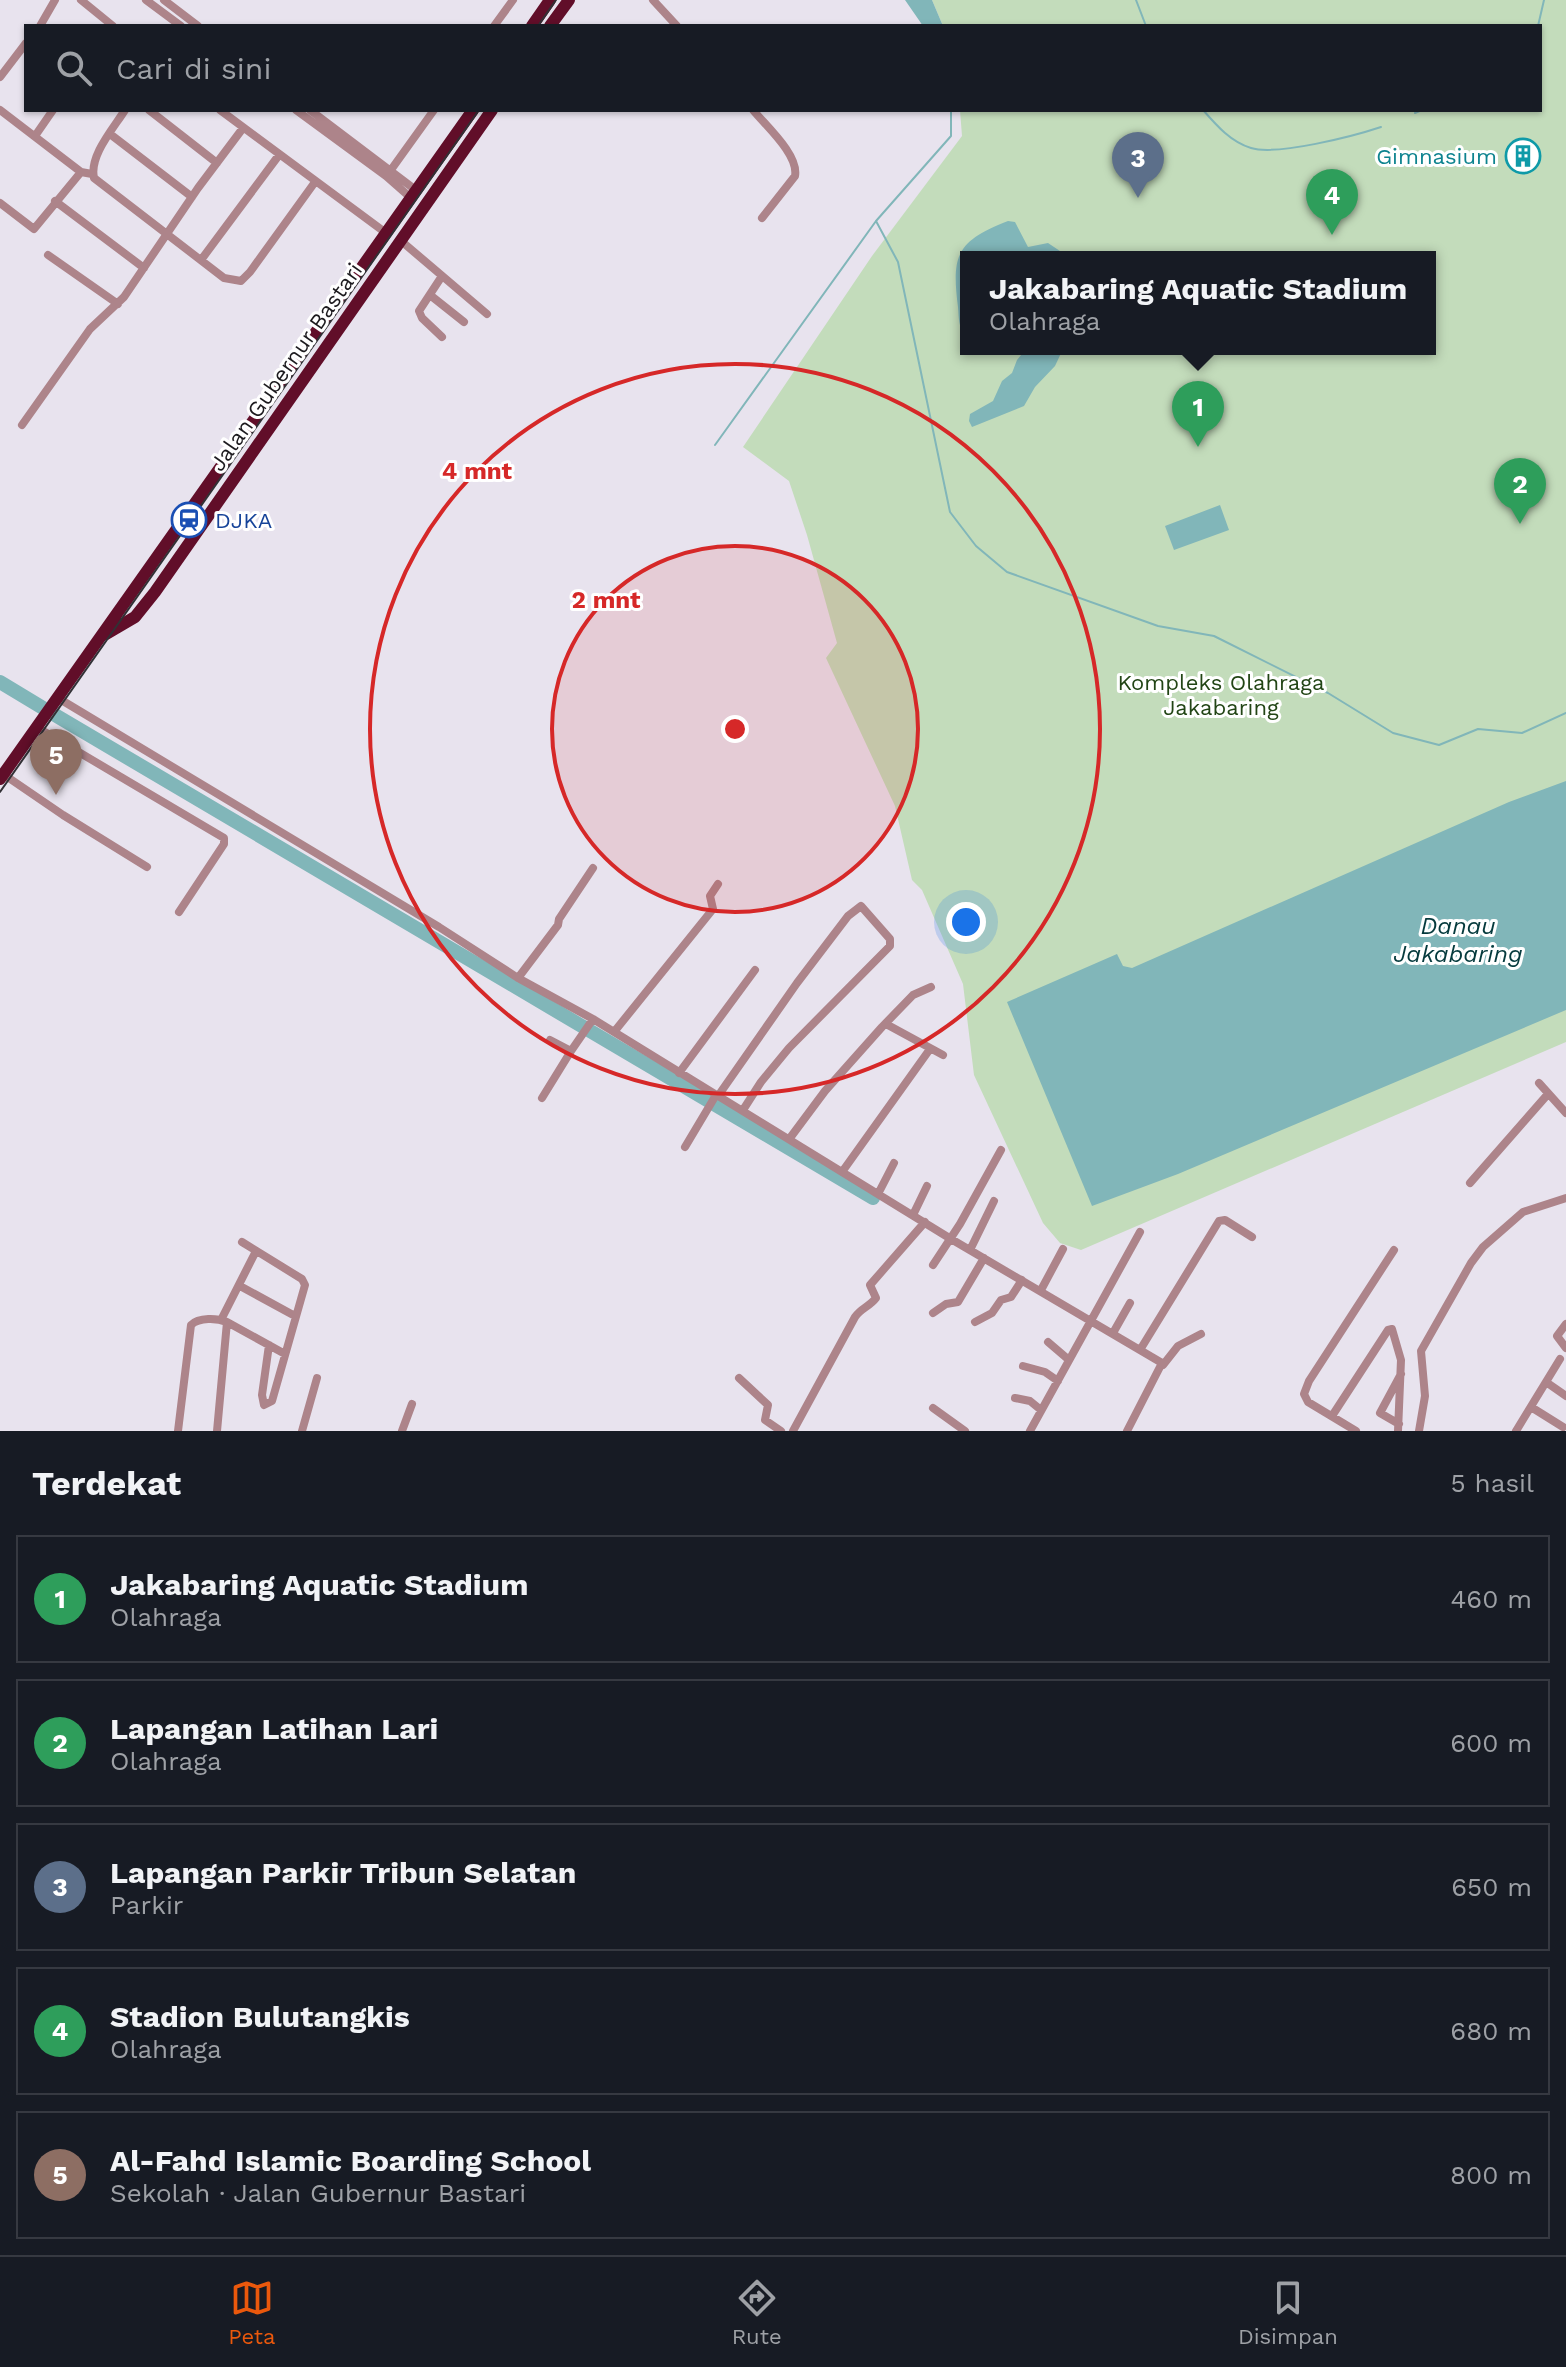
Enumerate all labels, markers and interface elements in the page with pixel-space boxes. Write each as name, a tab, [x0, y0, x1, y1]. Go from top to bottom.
search box	[24, 24, 1542, 112]
icon: search	[52, 46, 96, 90]
text: Cari di sini	[116, 51, 271, 86]
pin: 3	[1112, 132, 1164, 198]
building icon: Gimnasium	[1504, 137, 1542, 175]
place label: Gimnasium	[1376, 144, 1497, 169]
pin: 4	[1306, 169, 1358, 235]
popup	[960, 251, 1436, 355]
street label: Jalan Gubernur Bastari	[205, 258, 367, 476]
text: Jakabaring Aquatic Stadium	[989, 271, 1407, 306]
text: Olahraga	[989, 306, 1101, 336]
pin: 1	[1172, 381, 1224, 447]
text: 4 mnt	[442, 457, 513, 485]
pin: 2	[1494, 458, 1546, 524]
station icon: DJKA	[170, 501, 208, 539]
place label: DJKA	[215, 508, 272, 533]
text: 2 mnt	[571, 586, 641, 614]
park label: Kompleks Olahraga Jakabaring	[1118, 670, 1324, 720]
centre of rings	[721, 715, 749, 743]
pin: 5	[30, 729, 82, 795]
your location	[946, 902, 986, 942]
water label: Danau Jakabaring	[1393, 912, 1523, 968]
text: Terdekat	[32, 1463, 181, 1503]
text: 5 hasil	[1451, 1468, 1534, 1498]
text: Jakabaring Aquatic Stadium	[110, 1567, 528, 1602]
text: 1	[54, 1584, 66, 1614]
text: 460 m	[1450, 1584, 1532, 1614]
text: Olahraga	[110, 1602, 222, 1632]
text: Lapangan Latihan Lari	[110, 1711, 438, 1746]
text: 2	[52, 1728, 68, 1758]
text: 600 m	[1450, 1728, 1532, 1758]
text: Olahraga	[110, 1746, 222, 1776]
text: Lapangan Parkir Tribun Selatan	[110, 1855, 576, 1890]
text: 3	[52, 1872, 68, 1902]
text: 650 m	[1451, 1872, 1532, 1902]
text: Parkir	[110, 1890, 183, 1920]
text: Stadion Bulutangkis	[110, 1999, 410, 2034]
text: 4	[52, 2016, 68, 2046]
text: 680 m	[1450, 2016, 1532, 2046]
text: Olahraga	[110, 2034, 222, 2064]
text: Al-Fahd Islamic Boarding School	[110, 2143, 591, 2178]
text: 5	[52, 2160, 68, 2190]
text: 800 m	[1450, 2160, 1532, 2190]
text: Sekolah · Jalan Gubernur Bastari	[110, 2178, 526, 2208]
tab: Peta	[228, 2276, 275, 2349]
tab: Rute	[732, 2276, 782, 2349]
tab: Disimpan	[1238, 2276, 1338, 2349]

